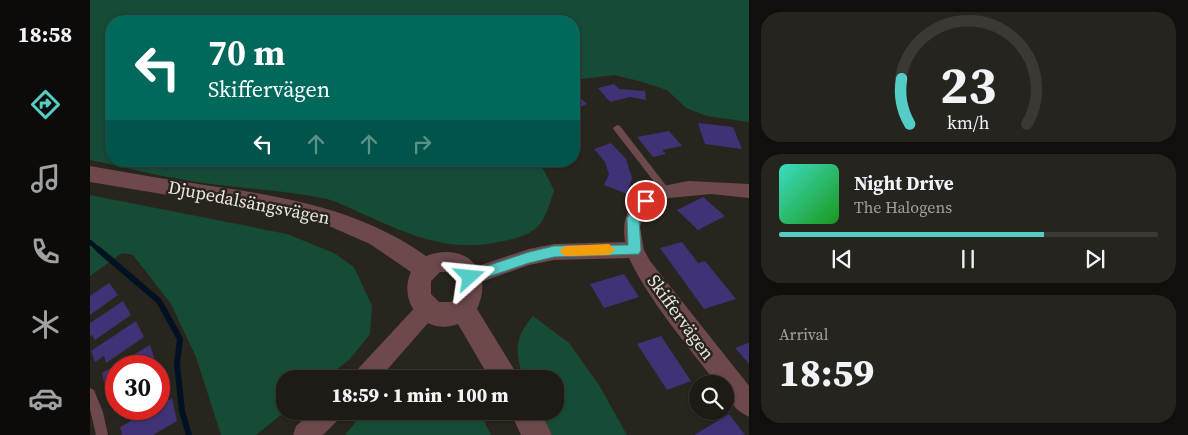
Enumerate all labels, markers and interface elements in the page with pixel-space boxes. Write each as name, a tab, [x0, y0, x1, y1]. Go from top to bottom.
text: 18:58	[18, 19, 72, 49]
text: 70 m	[208, 29, 285, 77]
icon: left	[125, 35, 190, 100]
text: 23	[940, 49, 997, 120]
text: Skiffervägen	[208, 74, 330, 104]
icon: directions	[28, 87, 63, 122]
text: km/h	[947, 110, 990, 135]
icon: left	[249, 130, 277, 158]
icon: ahead	[302, 130, 330, 158]
icon: ahead	[355, 130, 383, 158]
icon: right	[408, 130, 436, 158]
icon: music	[28, 161, 63, 196]
text: Night Drive	[854, 170, 954, 196]
street label: Djupedalsängsvägen	[166, 174, 332, 230]
pin	[625, 180, 667, 222]
icon: arrive	[632, 187, 660, 215]
text: The Halogens	[854, 196, 952, 218]
icon: phone	[28, 234, 63, 269]
icon: previous	[828, 245, 856, 273]
icon: pause	[954, 245, 982, 273]
icon: next	[1081, 245, 1109, 273]
position arrow	[443, 250, 495, 302]
street label: Skiffervägen	[642, 269, 720, 365]
icon: climate	[28, 307, 63, 342]
text: Arrival	[779, 323, 828, 345]
text: 18:59	[779, 347, 874, 399]
speed limit sign: 30	[105, 355, 170, 420]
map controls	[689, 375, 734, 420]
button: search	[689, 375, 734, 420]
icon: car	[28, 381, 63, 416]
text: 18:59 · 1 min · 100 m	[331, 382, 509, 408]

